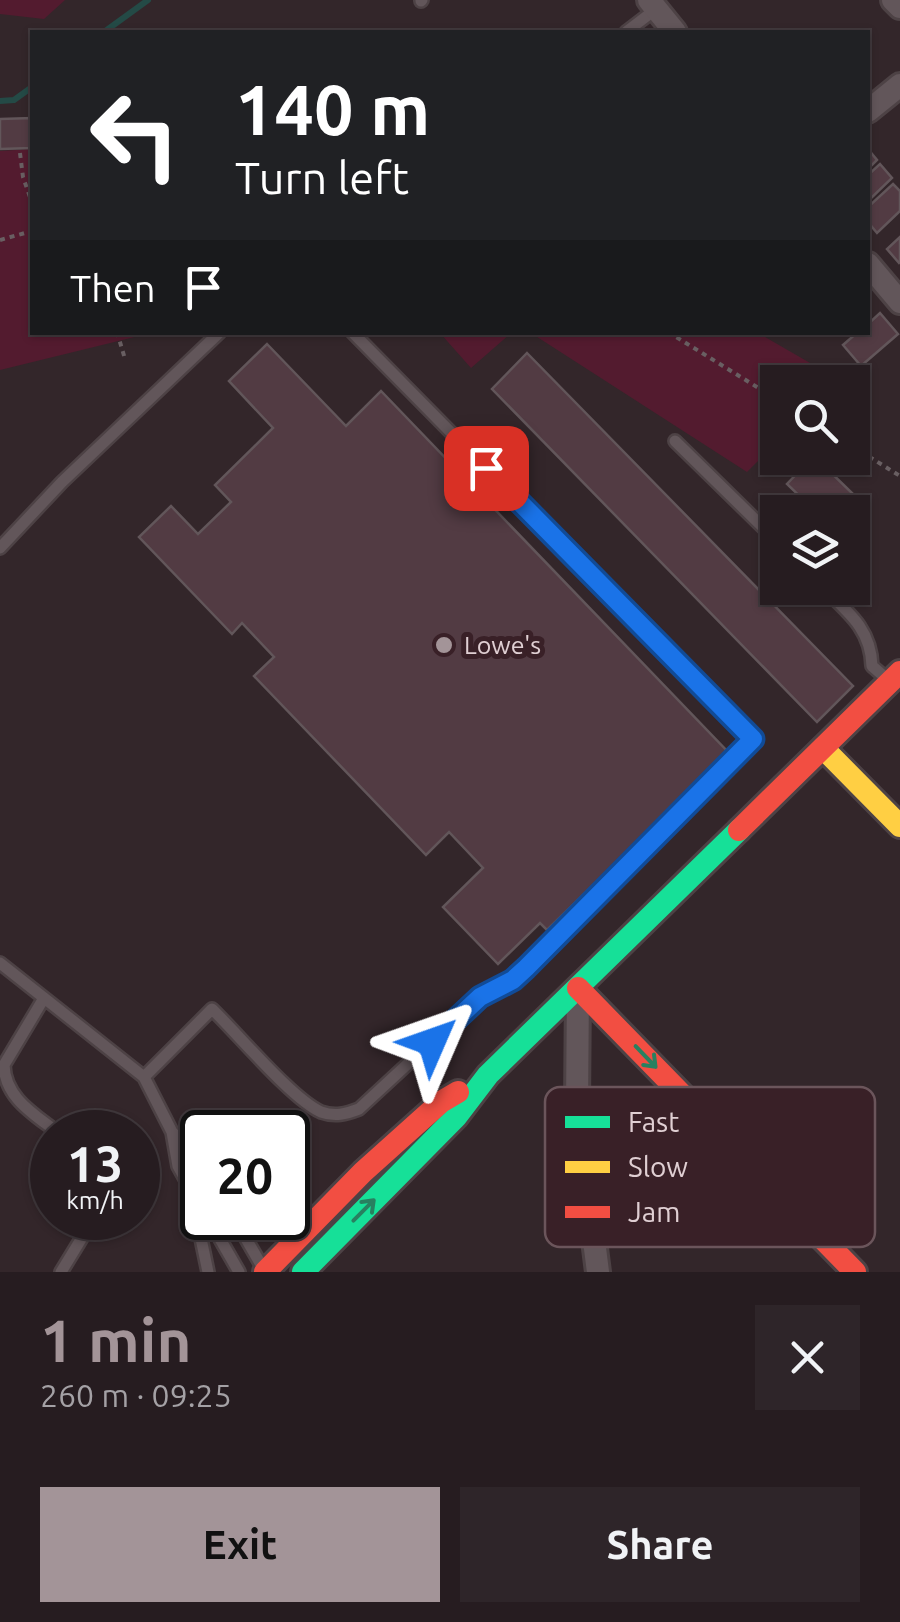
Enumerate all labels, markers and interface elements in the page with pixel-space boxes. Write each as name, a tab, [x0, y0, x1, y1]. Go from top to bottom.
icon: left	[70, 70, 200, 200]
text: 140 m	[235, 70, 430, 148]
text: Turn left	[235, 152, 409, 203]
icon: arrive	[176, 260, 231, 315]
text: Then	[70, 267, 156, 309]
map controls	[760, 365, 870, 605]
button: search	[760, 365, 870, 475]
pin	[444, 426, 529, 511]
icon: arrive	[459, 441, 514, 496]
button: layers	[760, 495, 870, 605]
place label: Lowe's	[464, 631, 541, 659]
marker: Lowe's	[433, 634, 455, 656]
position arrow	[380, 990, 484, 1094]
one-way arrow	[634, 1045, 658, 1069]
legend	[545, 1087, 875, 1247]
text: Fast	[628, 1106, 679, 1137]
speed limit sign: 20	[180, 1110, 310, 1240]
text: 13	[67, 1135, 123, 1191]
text: Slow	[628, 1151, 688, 1182]
text: km/h	[66, 1186, 124, 1214]
text: Jam	[628, 1196, 680, 1227]
one-way arrow	[352, 1198, 376, 1222]
button: close	[755, 1305, 860, 1410]
text: 1 min	[40, 1306, 192, 1373]
text: 260 m · 09:25	[40, 1377, 232, 1413]
button: Exit	[40, 1487, 440, 1602]
button: Share	[460, 1487, 860, 1602]

